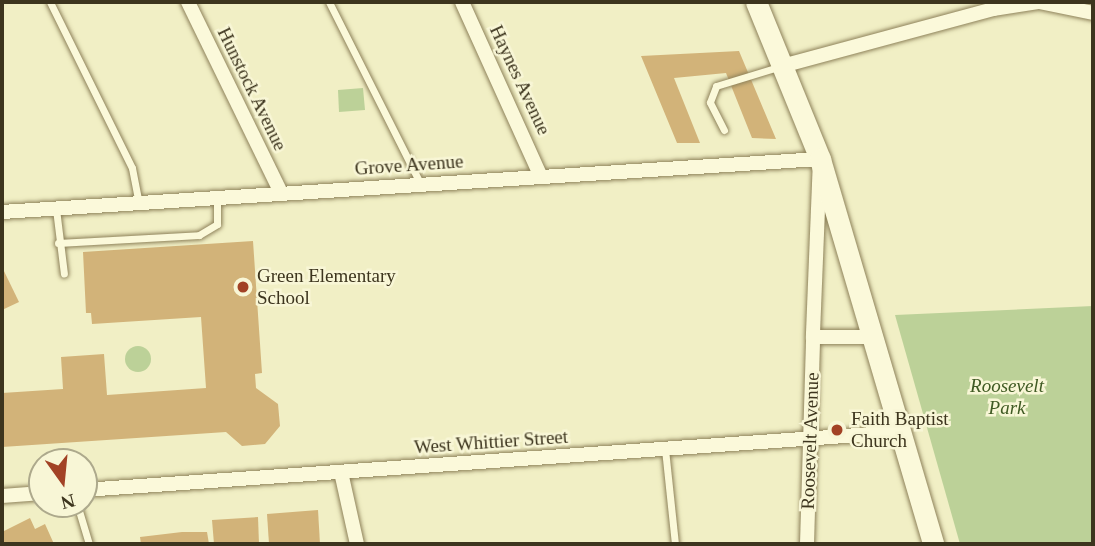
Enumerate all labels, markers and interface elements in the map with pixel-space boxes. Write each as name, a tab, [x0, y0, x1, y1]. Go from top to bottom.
street label: Haynes Avenue	[484, 21, 556, 139]
street label: Hunstock Avenue	[212, 23, 292, 155]
street label: Grove Avenue	[353, 150, 465, 180]
place label: Green Elementary School	[257, 265, 396, 309]
marker: Green Elementary School	[235, 279, 251, 295]
street label: Roosevelt Avenue	[796, 371, 824, 511]
park label: Roosevelt Park	[970, 375, 1044, 419]
place label: Faith Baptist Church	[851, 408, 949, 452]
marker: Faith Baptist Church	[829, 422, 845, 438]
street label: West Whittier Street	[413, 425, 569, 459]
north arrow	[28, 448, 98, 518]
text: N	[59, 490, 77, 514]

